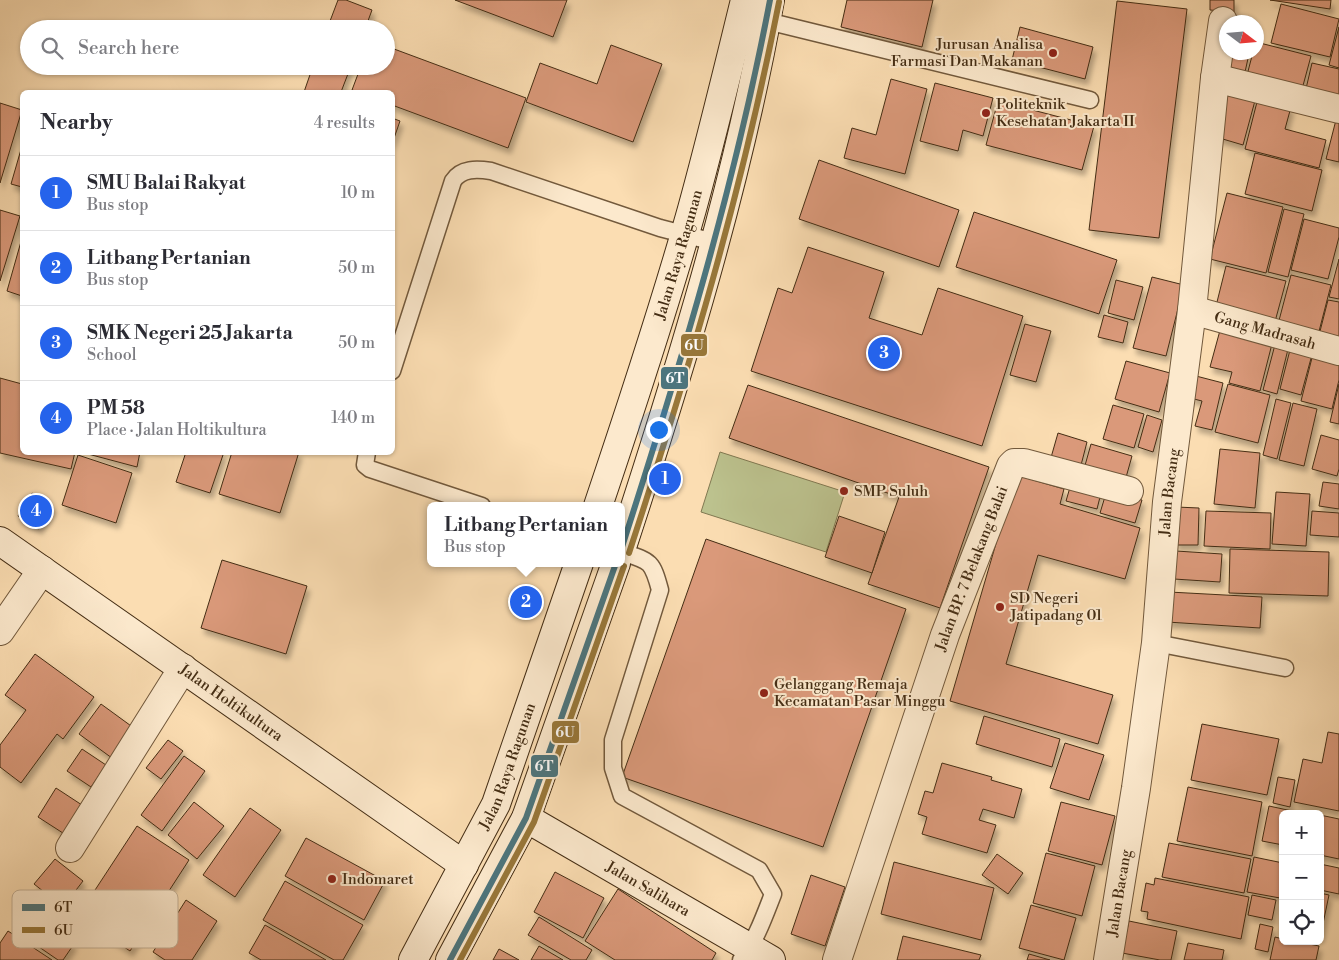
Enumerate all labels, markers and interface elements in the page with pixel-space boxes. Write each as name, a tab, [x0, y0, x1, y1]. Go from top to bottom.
north arrow	[1219, 15, 1264, 60]
search box	[20, 20, 395, 75]
icon: search	[38, 34, 66, 62]
place label: Jurusan Analisa Farmasi Dan Makanan	[891, 35, 1043, 71]
text: Search here	[78, 36, 179, 60]
marker: Jurusan Analisa Farmasi Dan Makanan	[1047, 47, 1059, 59]
place label: Politeknik Kesehatan Jakarta II	[996, 95, 1135, 131]
marker: Politeknik Kesehatan Jakarta II	[980, 107, 992, 119]
text: Nearby	[40, 110, 113, 136]
text: 4 results	[314, 113, 375, 133]
text: SMU Balai Rakyat	[87, 171, 245, 195]
text: 1	[52, 183, 60, 203]
text: 10 m	[341, 183, 375, 203]
street label: Jalan Raya Ragunan	[650, 188, 706, 323]
text: Bus stop	[87, 195, 149, 215]
text: Litbang Pertanian	[87, 246, 251, 270]
text: 2	[51, 258, 61, 278]
text: 50 m	[338, 258, 375, 278]
text: Bus stop	[87, 270, 149, 290]
street label: Gang Madrasah	[1212, 307, 1318, 354]
text: SMK Negeri 25 Jakarta	[87, 321, 293, 345]
text: 3	[51, 333, 61, 353]
text: 50 m	[338, 333, 375, 353]
line badge: 6U	[680, 333, 708, 357]
pin: 3	[868, 334, 900, 372]
text: 6U	[684, 337, 704, 355]
text: School	[87, 345, 136, 365]
line badge: 6T	[660, 366, 689, 390]
text: 6T	[666, 370, 684, 388]
text: PM 58	[87, 396, 145, 420]
text: 4	[51, 408, 61, 428]
text: 140 m	[331, 408, 375, 428]
your location	[646, 417, 672, 443]
text: Place · Jalan Holtikultura	[87, 420, 267, 440]
street label: Jalan Bacang	[1155, 447, 1183, 538]
pin: 1	[649, 460, 681, 498]
place label: SMP Suluh	[854, 482, 928, 501]
street label: Jalan BP. 7 Belakang Balai	[931, 483, 1012, 654]
marker: SMP Suluh	[838, 485, 850, 497]
pin: 4	[20, 492, 52, 530]
popup	[427, 502, 625, 567]
text: Litbang Pertanian	[444, 513, 608, 537]
text: Bus stop	[444, 537, 506, 557]
pin: 2	[510, 583, 542, 621]
place label: SD Negeri Jatipadang 01	[1009, 589, 1103, 625]
marker: SD Negeri Jatipadang 01	[994, 601, 1006, 613]
street label: Jalan Holtikultura	[175, 659, 287, 746]
place label: Gelanggang Remaja Kecamatan Pasar Minggu	[774, 675, 946, 711]
marker: Gelanggang Remaja Kecamatan Pasar Minggu	[758, 687, 770, 699]
street label: Jalan Raya Ragunan	[474, 700, 540, 834]
line badge: 6U	[551, 720, 580, 744]
text: 6U	[555, 724, 575, 742]
line badge: 6T	[530, 754, 559, 778]
text: 6T	[535, 758, 553, 776]
map controls	[1279, 810, 1324, 945]
button: +	[1279, 810, 1324, 855]
street label: Jalan Bacang	[1102, 848, 1135, 939]
button: −	[1279, 855, 1324, 900]
street label: Jalan Salihara	[602, 856, 694, 921]
place label: Indomaret	[342, 870, 414, 889]
marker: Indomaret	[326, 873, 338, 885]
legend	[12, 890, 178, 948]
text: 6T	[54, 899, 72, 917]
button: locate	[1279, 900, 1324, 945]
text: 6U	[54, 922, 73, 940]

